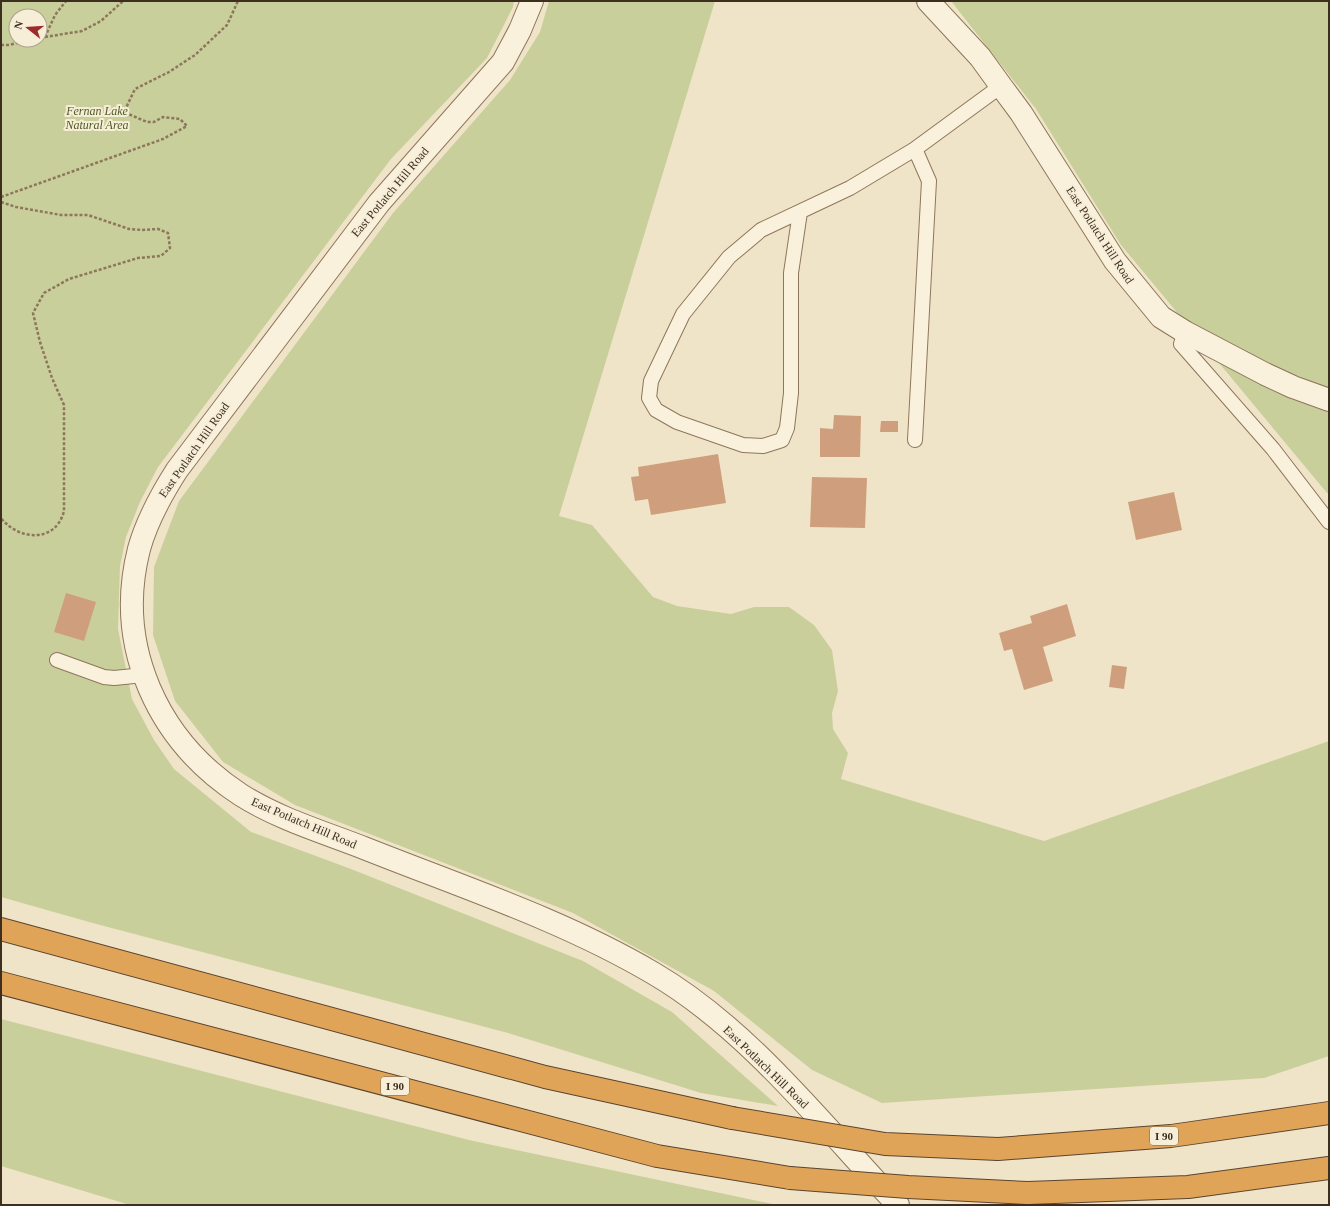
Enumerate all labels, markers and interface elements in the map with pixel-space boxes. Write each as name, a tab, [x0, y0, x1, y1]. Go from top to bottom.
north arrow	[8, 8, 48, 48]
text: N	[12, 19, 25, 31]
park label: Fernan Lake Natural Area	[64, 104, 129, 132]
street label: East Potlatch Hill Road	[348, 144, 432, 240]
street label: East Potlatch Hill Road	[1063, 184, 1137, 286]
street label: East Potlatch Hill Road	[156, 400, 232, 500]
street label: East Potlatch Hill Road	[249, 794, 359, 852]
street label: East Potlatch Hill Road	[720, 1023, 812, 1111]
road number: I 90	[381, 1077, 409, 1095]
road number: I 90	[1150, 1127, 1178, 1145]

